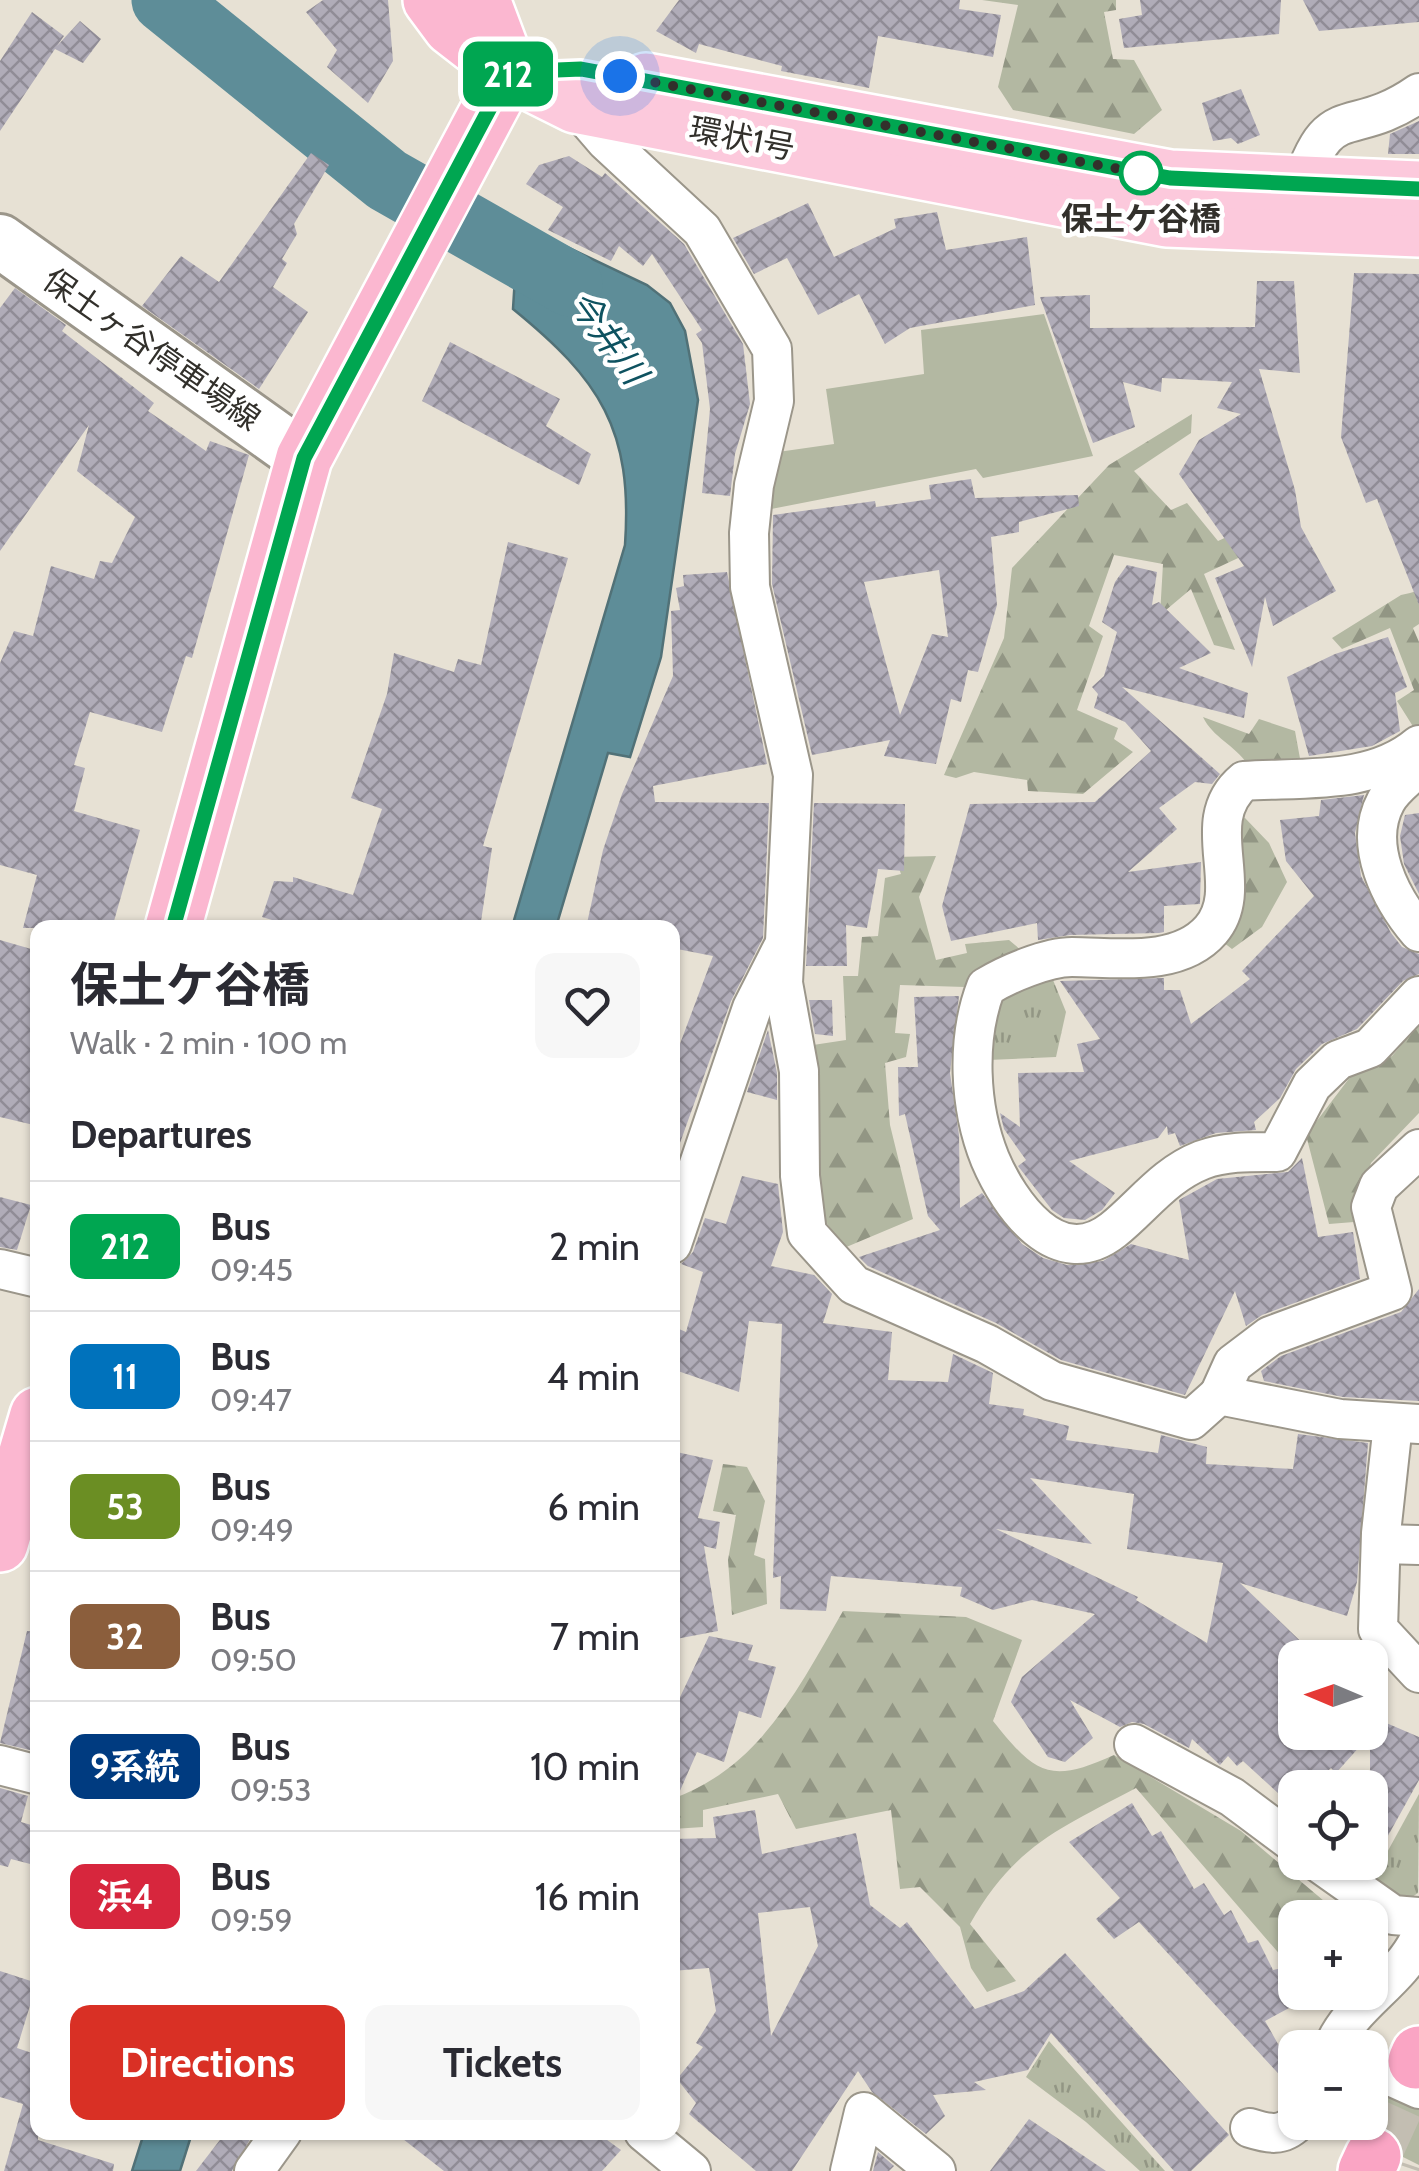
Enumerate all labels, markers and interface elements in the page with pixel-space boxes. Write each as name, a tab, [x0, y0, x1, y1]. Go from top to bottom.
line badge: 212	[450, 42, 566, 106]
your location	[595, 51, 645, 101]
text: 212	[483, 53, 533, 96]
street label: 環状1号	[686, 109, 798, 167]
marker: 保土ケ谷橋	[1120, 152, 1162, 194]
place label: 保土ケ谷橋	[1061, 199, 1221, 238]
street label: 保土ヶ谷停車場線	[36, 260, 268, 438]
water label: 今井川	[560, 282, 659, 395]
button: heart	[535, 953, 640, 1058]
text: 保土ケ谷橋	[70, 956, 310, 1014]
text: Walk · 2 min · 100 m	[70, 1023, 347, 1062]
text: Departures	[70, 1111, 252, 1158]
text: Bus	[210, 1203, 271, 1250]
text: 2 min	[549, 1223, 640, 1270]
text: 212	[100, 1225, 150, 1268]
text: 09:45	[210, 1250, 293, 1289]
text: Bus	[210, 1333, 271, 1380]
text: 4 min	[547, 1353, 640, 1400]
text: 11	[112, 1355, 138, 1398]
text: 09:47	[210, 1380, 292, 1419]
text: Bus	[210, 1463, 271, 1510]
text: 6 min	[547, 1483, 640, 1530]
text: 53	[106, 1485, 144, 1528]
text: 09:49	[210, 1510, 294, 1549]
text: Bus	[210, 1593, 271, 1640]
text: 7 min	[550, 1613, 640, 1660]
text: 32	[106, 1615, 144, 1658]
text: 09:50	[210, 1640, 297, 1679]
north arrow	[1278, 1640, 1388, 1750]
map controls	[1278, 1640, 1388, 2140]
text: Bus	[230, 1723, 290, 1770]
text: 10 min	[530, 1743, 640, 1790]
text: 9系統	[90, 1745, 180, 1788]
text: 09:53	[230, 1770, 311, 1809]
button: locate	[1278, 1770, 1388, 1880]
text: Bus	[210, 1853, 271, 1900]
text: 16 min	[535, 1873, 640, 1920]
text: 浜4	[97, 1875, 153, 1918]
text: 09:59	[210, 1900, 293, 1939]
button: +	[1278, 1900, 1388, 2010]
button: Directions	[70, 2005, 345, 2120]
button: Tickets	[365, 2005, 640, 2120]
button: −	[1278, 2030, 1388, 2140]

